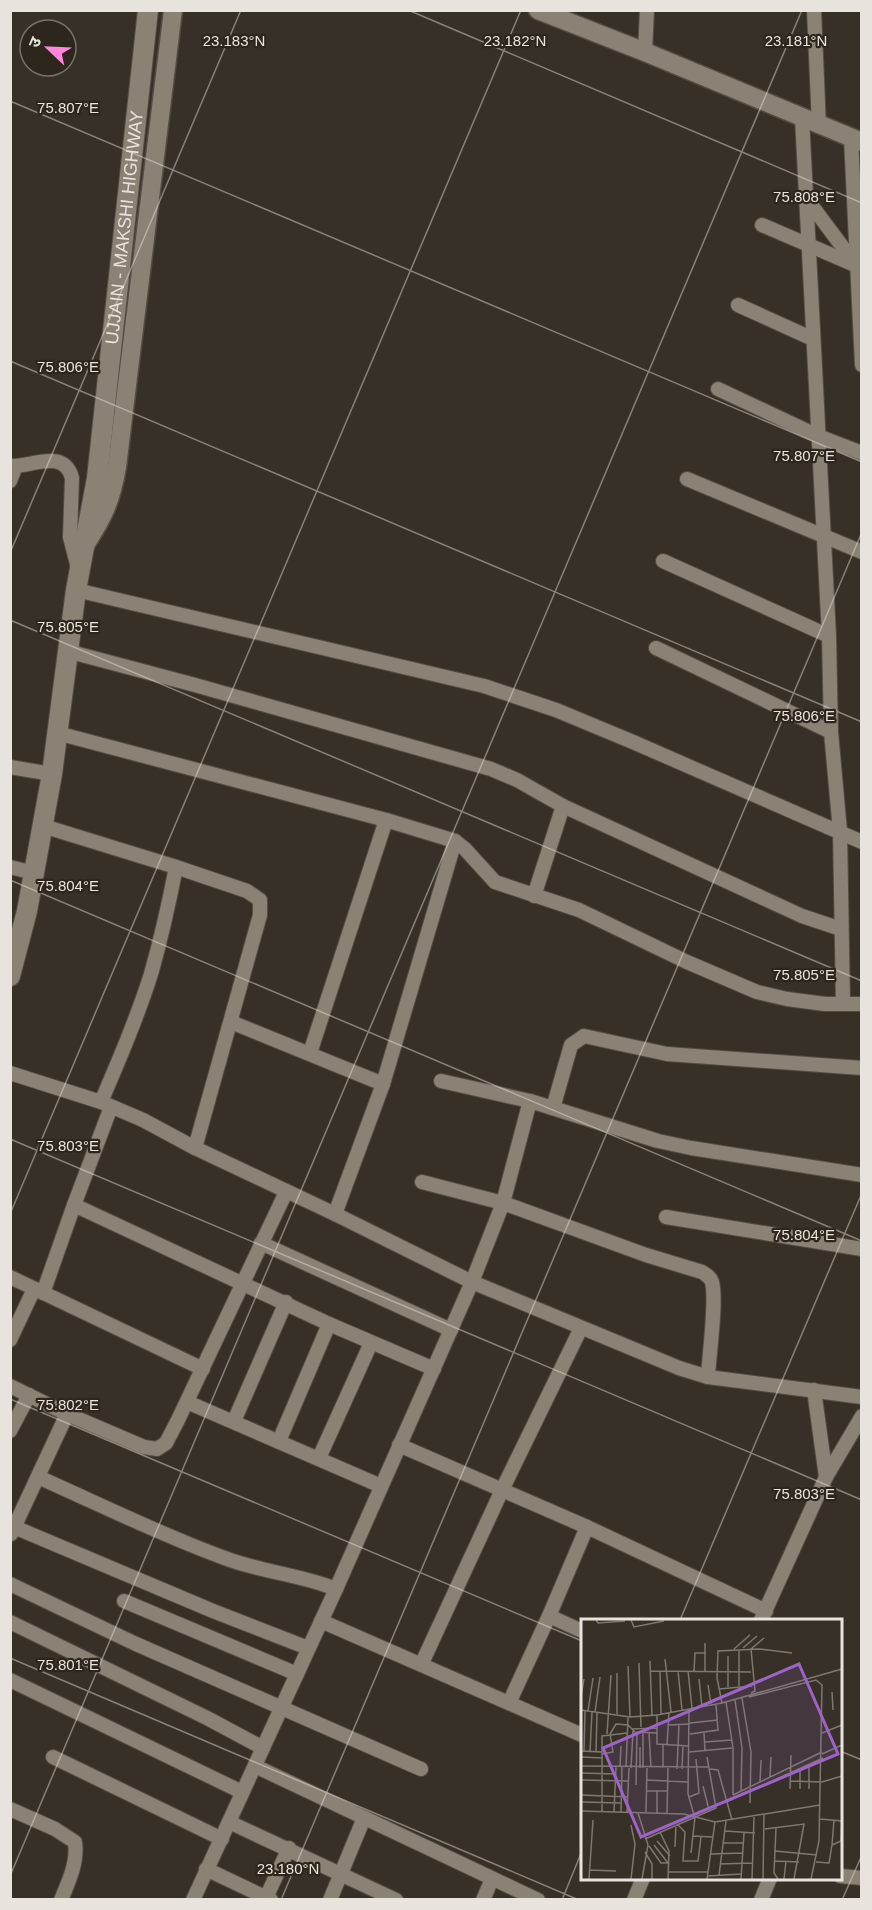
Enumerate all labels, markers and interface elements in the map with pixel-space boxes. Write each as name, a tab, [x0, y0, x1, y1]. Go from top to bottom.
north arrow	[18, 18, 78, 78]
text: 23.183°N	[203, 32, 265, 49]
text: 23.182°N	[484, 32, 546, 49]
text: 23.181°N	[765, 32, 827, 49]
text: उ	[25, 34, 45, 50]
text: 75.807°E	[37, 99, 99, 116]
street label: UJJAIN - MAKSHI HIGHWAY	[102, 109, 147, 345]
text: 75.808°E	[773, 188, 835, 205]
text: 75.806°E	[37, 358, 99, 375]
text: 75.807°E	[773, 447, 835, 464]
text: 75.805°E	[37, 618, 99, 635]
text: 75.806°E	[773, 707, 835, 724]
text: 75.804°E	[37, 877, 99, 894]
text: 75.805°E	[773, 966, 835, 983]
text: 75.803°E	[37, 1137, 99, 1154]
text: 75.804°E	[773, 1226, 835, 1243]
text: 75.802°E	[37, 1396, 99, 1413]
text: 75.803°E	[773, 1485, 835, 1502]
inset map	[581, 1619, 842, 1880]
text: 75.801°E	[37, 1656, 99, 1673]
text: 23.180°N	[257, 1860, 319, 1877]

